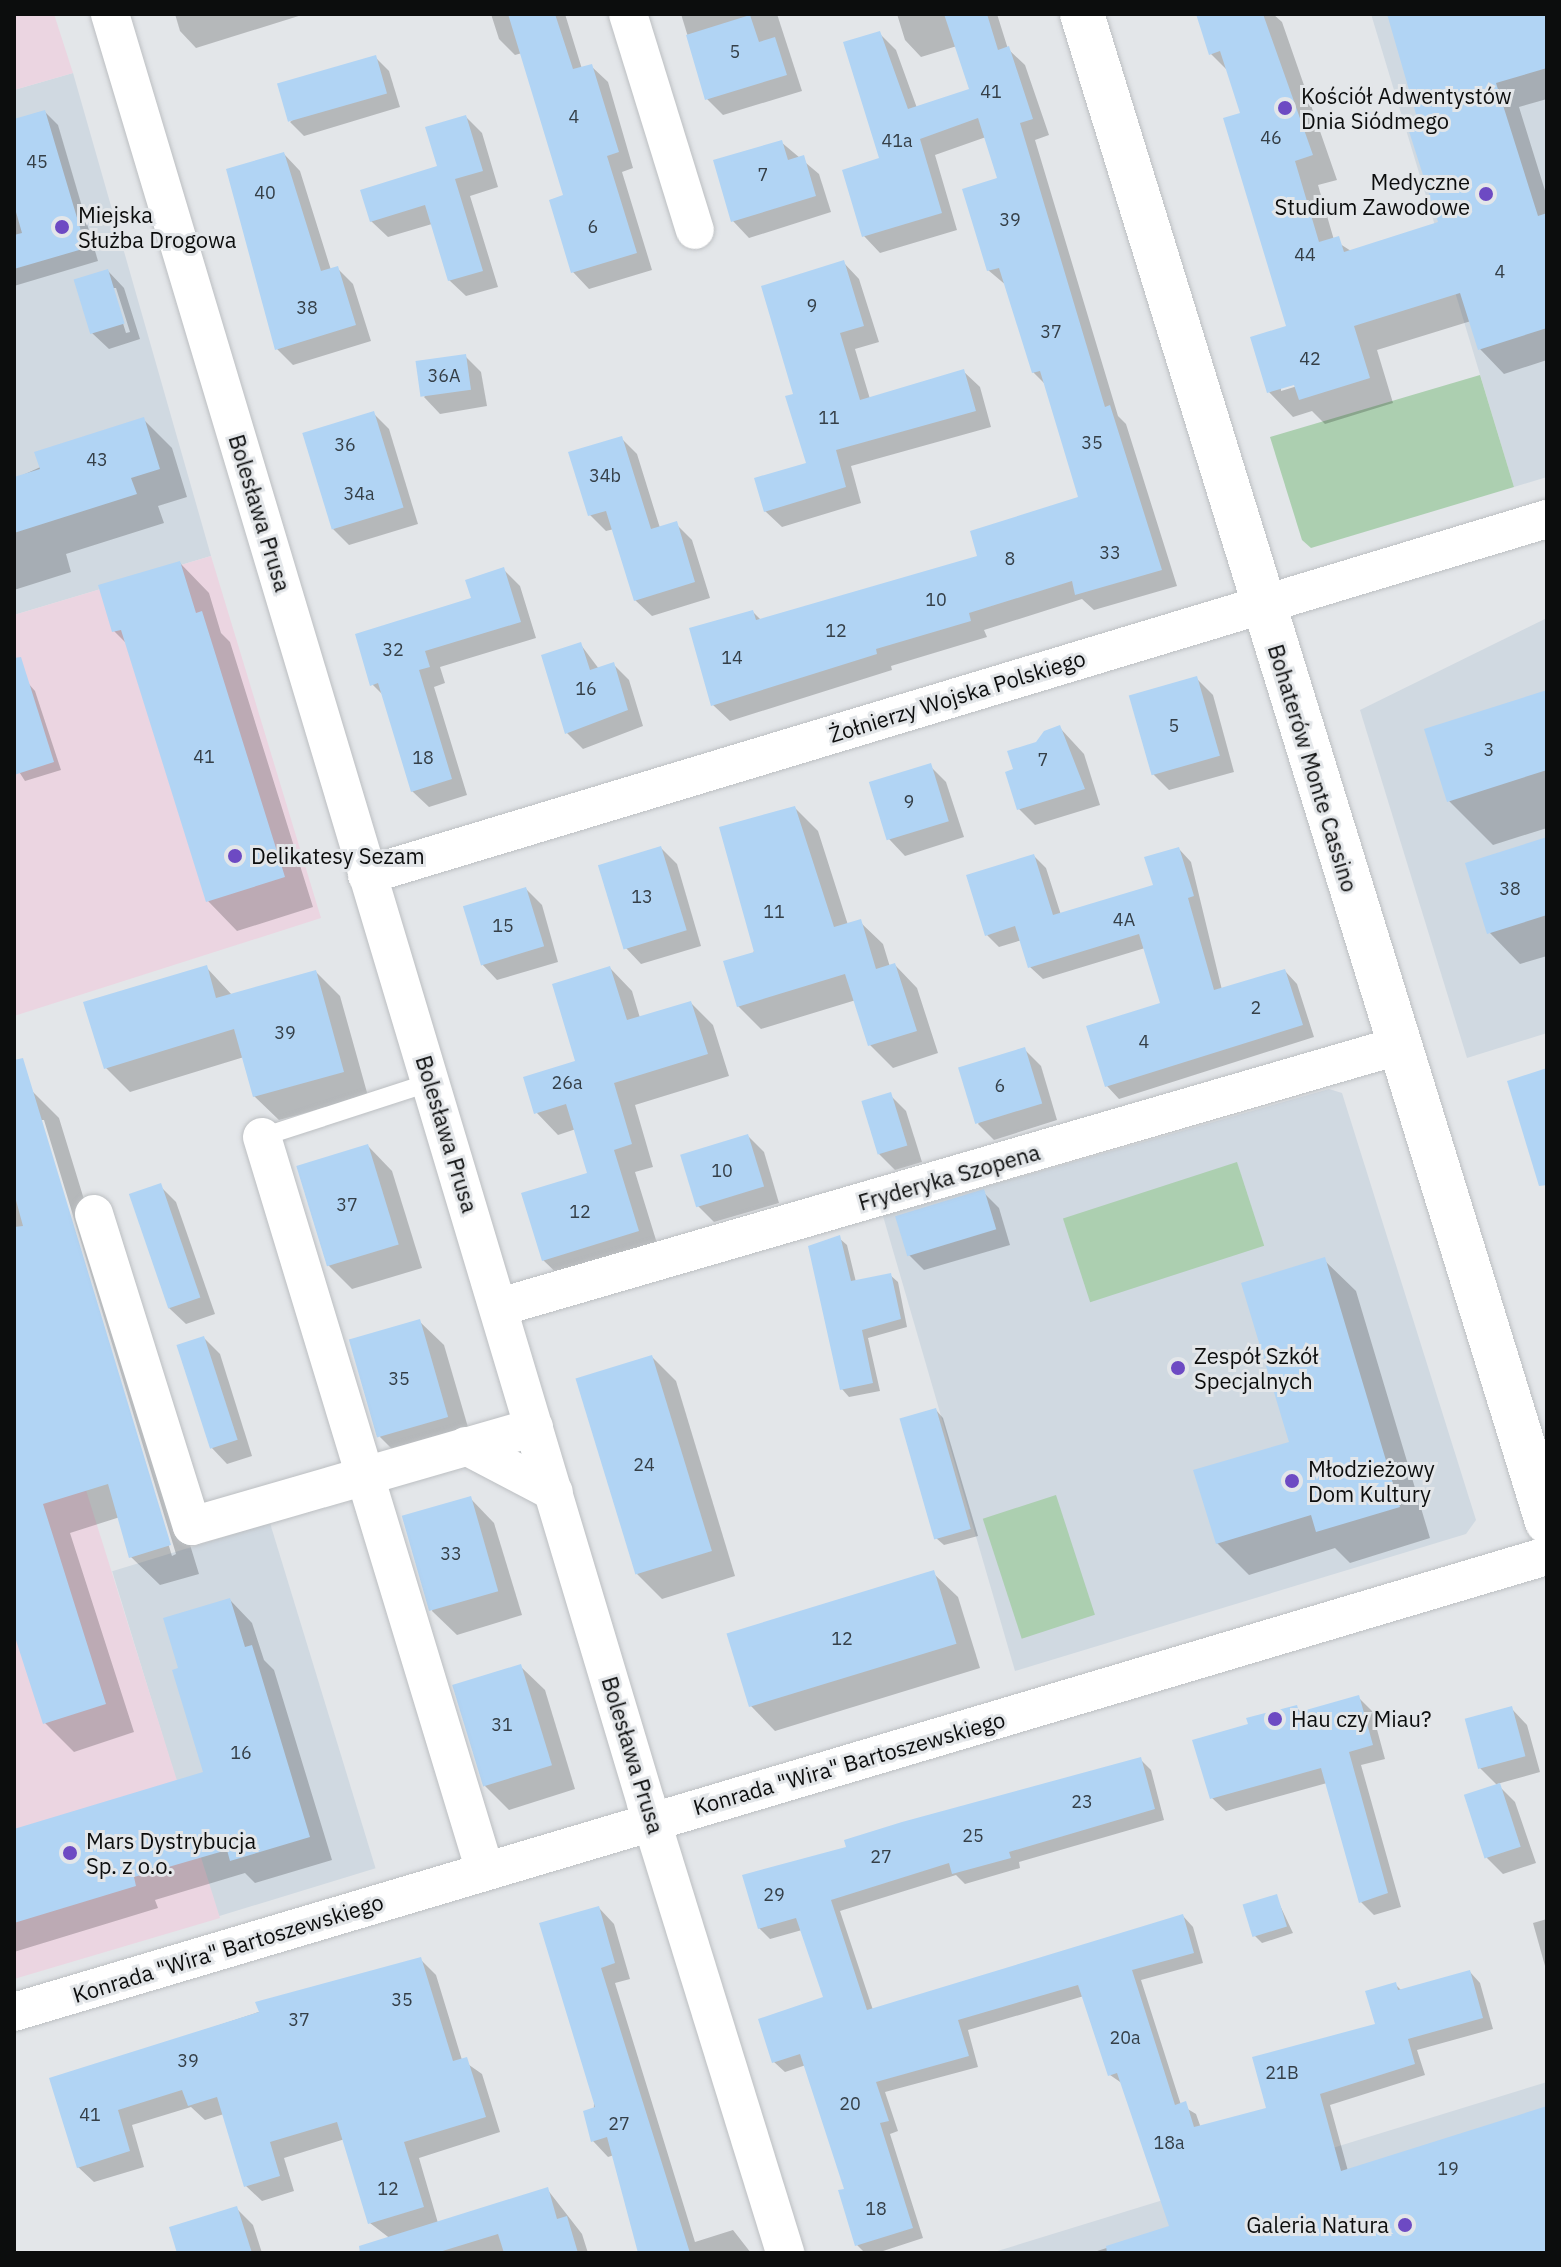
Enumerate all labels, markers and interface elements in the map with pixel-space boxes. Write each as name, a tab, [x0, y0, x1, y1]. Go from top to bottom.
house number: 5	[730, 41, 740, 63]
house number: 41	[980, 81, 1002, 103]
place label: Kościół Adwentystów Dnia Siódmego	[1301, 82, 1512, 134]
marker: Kościół Adwentystów Dnia Siódmego	[1276, 99, 1294, 117]
house number: 4	[569, 106, 579, 128]
house number: 46	[1260, 127, 1282, 149]
house number: 41a	[881, 130, 913, 152]
house number: 45	[26, 151, 48, 173]
house number: 7	[758, 164, 768, 186]
place label: Medyczne Studium Zawodowe	[1274, 168, 1470, 220]
house number: 40	[254, 182, 276, 204]
marker: Medyczne Studium Zawodowe	[1477, 185, 1495, 203]
place label: Miejska Służba Drogowa	[78, 201, 236, 252]
house number: 39	[999, 209, 1021, 231]
house number: 6	[588, 216, 598, 238]
marker: Miejska Służba Drogowa	[53, 218, 71, 236]
house number: 44	[1294, 244, 1316, 266]
house number: 4	[1495, 261, 1505, 283]
house number: 9	[807, 295, 817, 317]
house number: 38	[296, 297, 318, 319]
house number: 37	[1040, 321, 1062, 343]
house number: 42	[1299, 348, 1321, 370]
house number: 36A	[427, 365, 461, 387]
house number: 11	[818, 407, 840, 429]
street label: Bolesława Prusa	[224, 431, 296, 595]
house number: 35	[1081, 432, 1103, 454]
house number: 36	[334, 434, 356, 456]
house number: 43	[86, 449, 108, 471]
house number: 34b	[589, 465, 621, 487]
house number: 34a	[343, 483, 375, 505]
house number: 33	[1099, 542, 1121, 564]
house number: 8	[1005, 548, 1015, 570]
house number: 10	[925, 589, 947, 611]
house number: 12	[825, 620, 847, 642]
house number: 32	[382, 639, 404, 661]
street label: Bohaterów Monte Cassino	[1263, 641, 1363, 895]
street label: Żołnierzy Wojska Polskiego	[826, 644, 1088, 748]
house number: 14	[721, 647, 743, 669]
house number: 16	[575, 678, 597, 700]
house number: 5	[1169, 715, 1179, 737]
house number: 3	[1484, 739, 1494, 761]
house number: 41	[193, 746, 215, 768]
house number: 18	[412, 747, 434, 769]
house number: 7	[1038, 749, 1048, 771]
house number: 9	[904, 791, 914, 813]
place label: Delikatesy Sezam	[251, 843, 425, 869]
marker: Delikatesy Sezam	[226, 847, 244, 865]
house number: 38	[1499, 878, 1521, 900]
house number: 13	[631, 886, 653, 908]
house number: 11	[763, 901, 785, 923]
house number: 4A	[1113, 909, 1135, 931]
house number: 15	[492, 915, 514, 937]
house number: 2	[1251, 997, 1261, 1019]
house number: 39	[274, 1022, 296, 1044]
house number: 4	[1139, 1031, 1149, 1053]
street label: Bolesława Prusa	[411, 1052, 483, 1216]
house number: 26a	[551, 1072, 583, 1094]
house number: 6	[995, 1075, 1005, 1097]
street label: Fryderyka Szopena	[855, 1138, 1043, 1216]
house number: 10	[711, 1160, 733, 1182]
house number: 37	[336, 1194, 358, 1216]
house number: 12	[569, 1201, 591, 1223]
place label: Zespół Szkół Specjalnych	[1194, 1342, 1318, 1394]
marker: Zespół Szkół Specjalnych	[1169, 1359, 1187, 1377]
house number: 35	[388, 1368, 410, 1390]
house number: 24	[633, 1454, 655, 1476]
place label: Młodzieżowy Dom Kultury	[1308, 1455, 1435, 1506]
marker: Młodzieżowy Dom Kultury	[1283, 1472, 1301, 1490]
house number: 33	[440, 1543, 462, 1565]
house number: 12	[831, 1628, 853, 1650]
street label: Bolesława Prusa	[597, 1673, 669, 1837]
street label: Konrada "Wira" Bartoszewskiego	[690, 1706, 1008, 1820]
place label: Hau czy Miau?	[1291, 1706, 1432, 1732]
marker: Hau czy Miau?	[1266, 1710, 1284, 1728]
house number: 31	[491, 1714, 513, 1736]
house number: 16	[230, 1742, 252, 1764]
house number: 23	[1071, 1791, 1093, 1813]
house number: 25	[962, 1825, 984, 1847]
place label: Mars Dystrybucja Sp. z o.o.	[86, 1827, 256, 1878]
marker: Mars Dystrybucja Sp. z o.o.	[61, 1844, 79, 1862]
house number: 27	[870, 1846, 892, 1868]
house number: 29	[763, 1884, 785, 1906]
street label: Konrada "Wira" Bartoszewskiego	[70, 1888, 386, 2008]
house number: 35	[391, 1989, 413, 2011]
house number: 37	[288, 2009, 310, 2031]
house number: 20a	[1109, 2027, 1141, 2049]
house number: 39	[177, 2050, 199, 2072]
house number: 21B	[1265, 2062, 1299, 2084]
house number: 20	[839, 2093, 861, 2115]
house number: 41	[79, 2104, 101, 2126]
house number: 27	[608, 2113, 630, 2135]
house number: 18a	[1153, 2132, 1185, 2154]
house number: 19	[1437, 2158, 1459, 2180]
house number: 12	[377, 2178, 399, 2200]
house number: 18	[865, 2198, 887, 2220]
place label: Galeria Natura	[1246, 2212, 1389, 2238]
marker: Galeria Natura	[1396, 2216, 1414, 2234]

